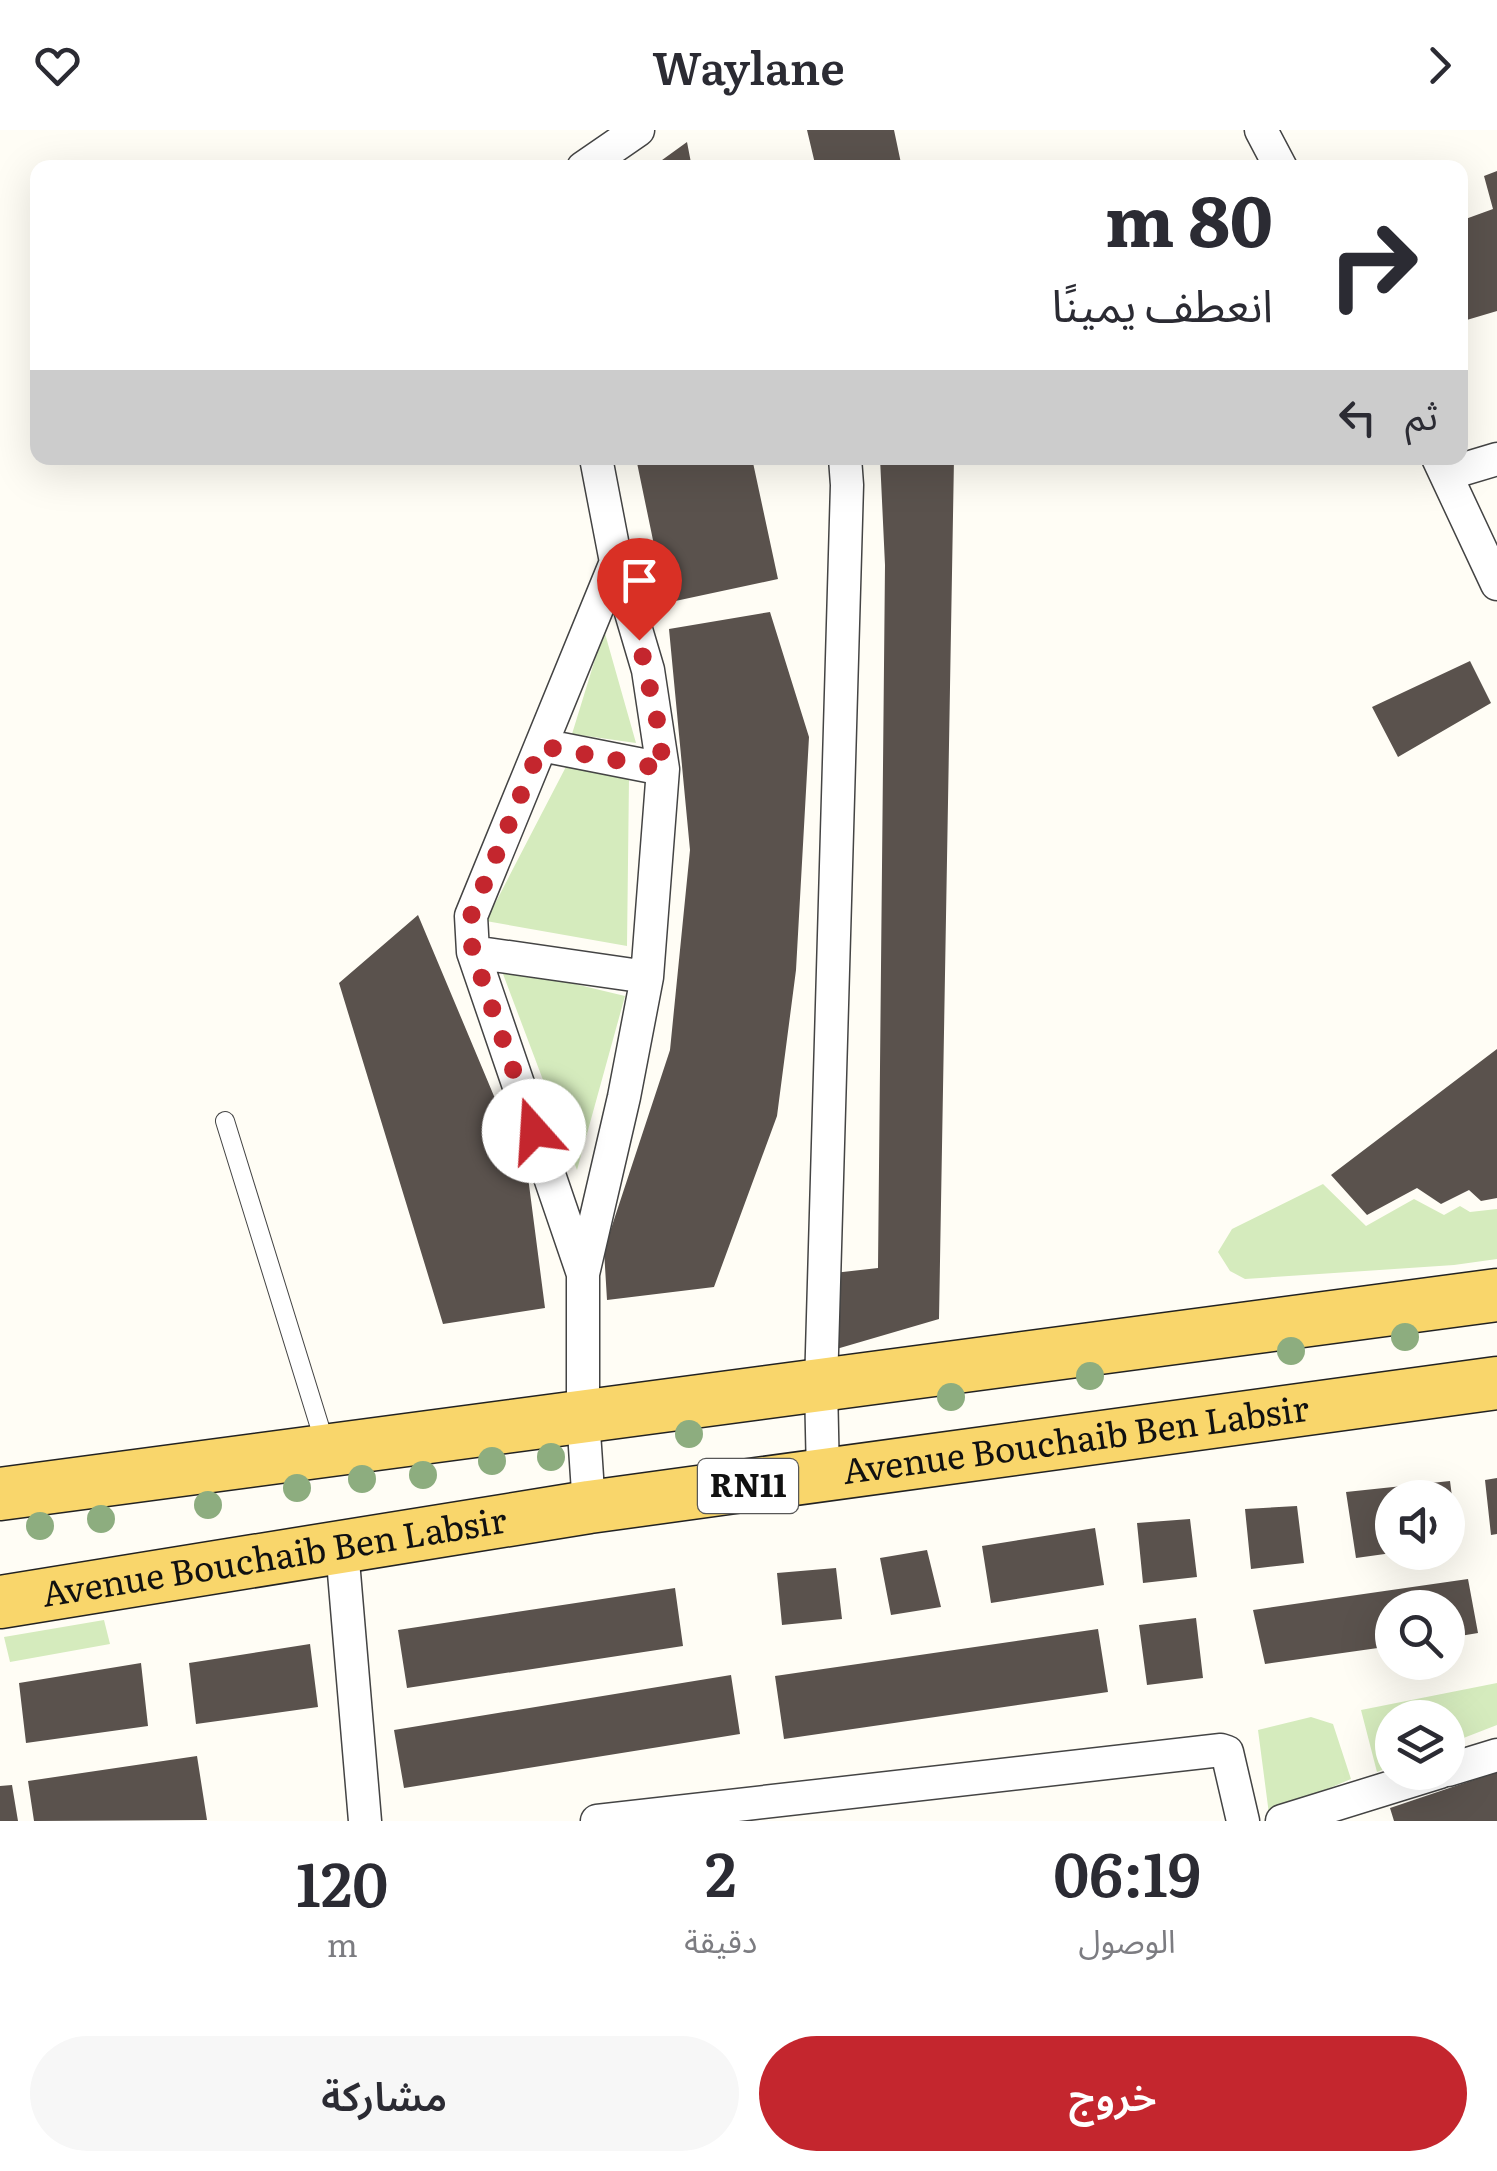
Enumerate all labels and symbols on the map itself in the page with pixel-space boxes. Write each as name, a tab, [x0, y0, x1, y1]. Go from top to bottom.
pin	[597, 538, 682, 641]
position arrow	[482, 1079, 586, 1183]
street label: Avenue Bouchaib Ben Labsir	[839, 1380, 1312, 1495]
road number: RN11	[698, 1459, 798, 1513]
street label: Avenue Bouchaib Ben Labsir	[38, 1492, 511, 1618]

